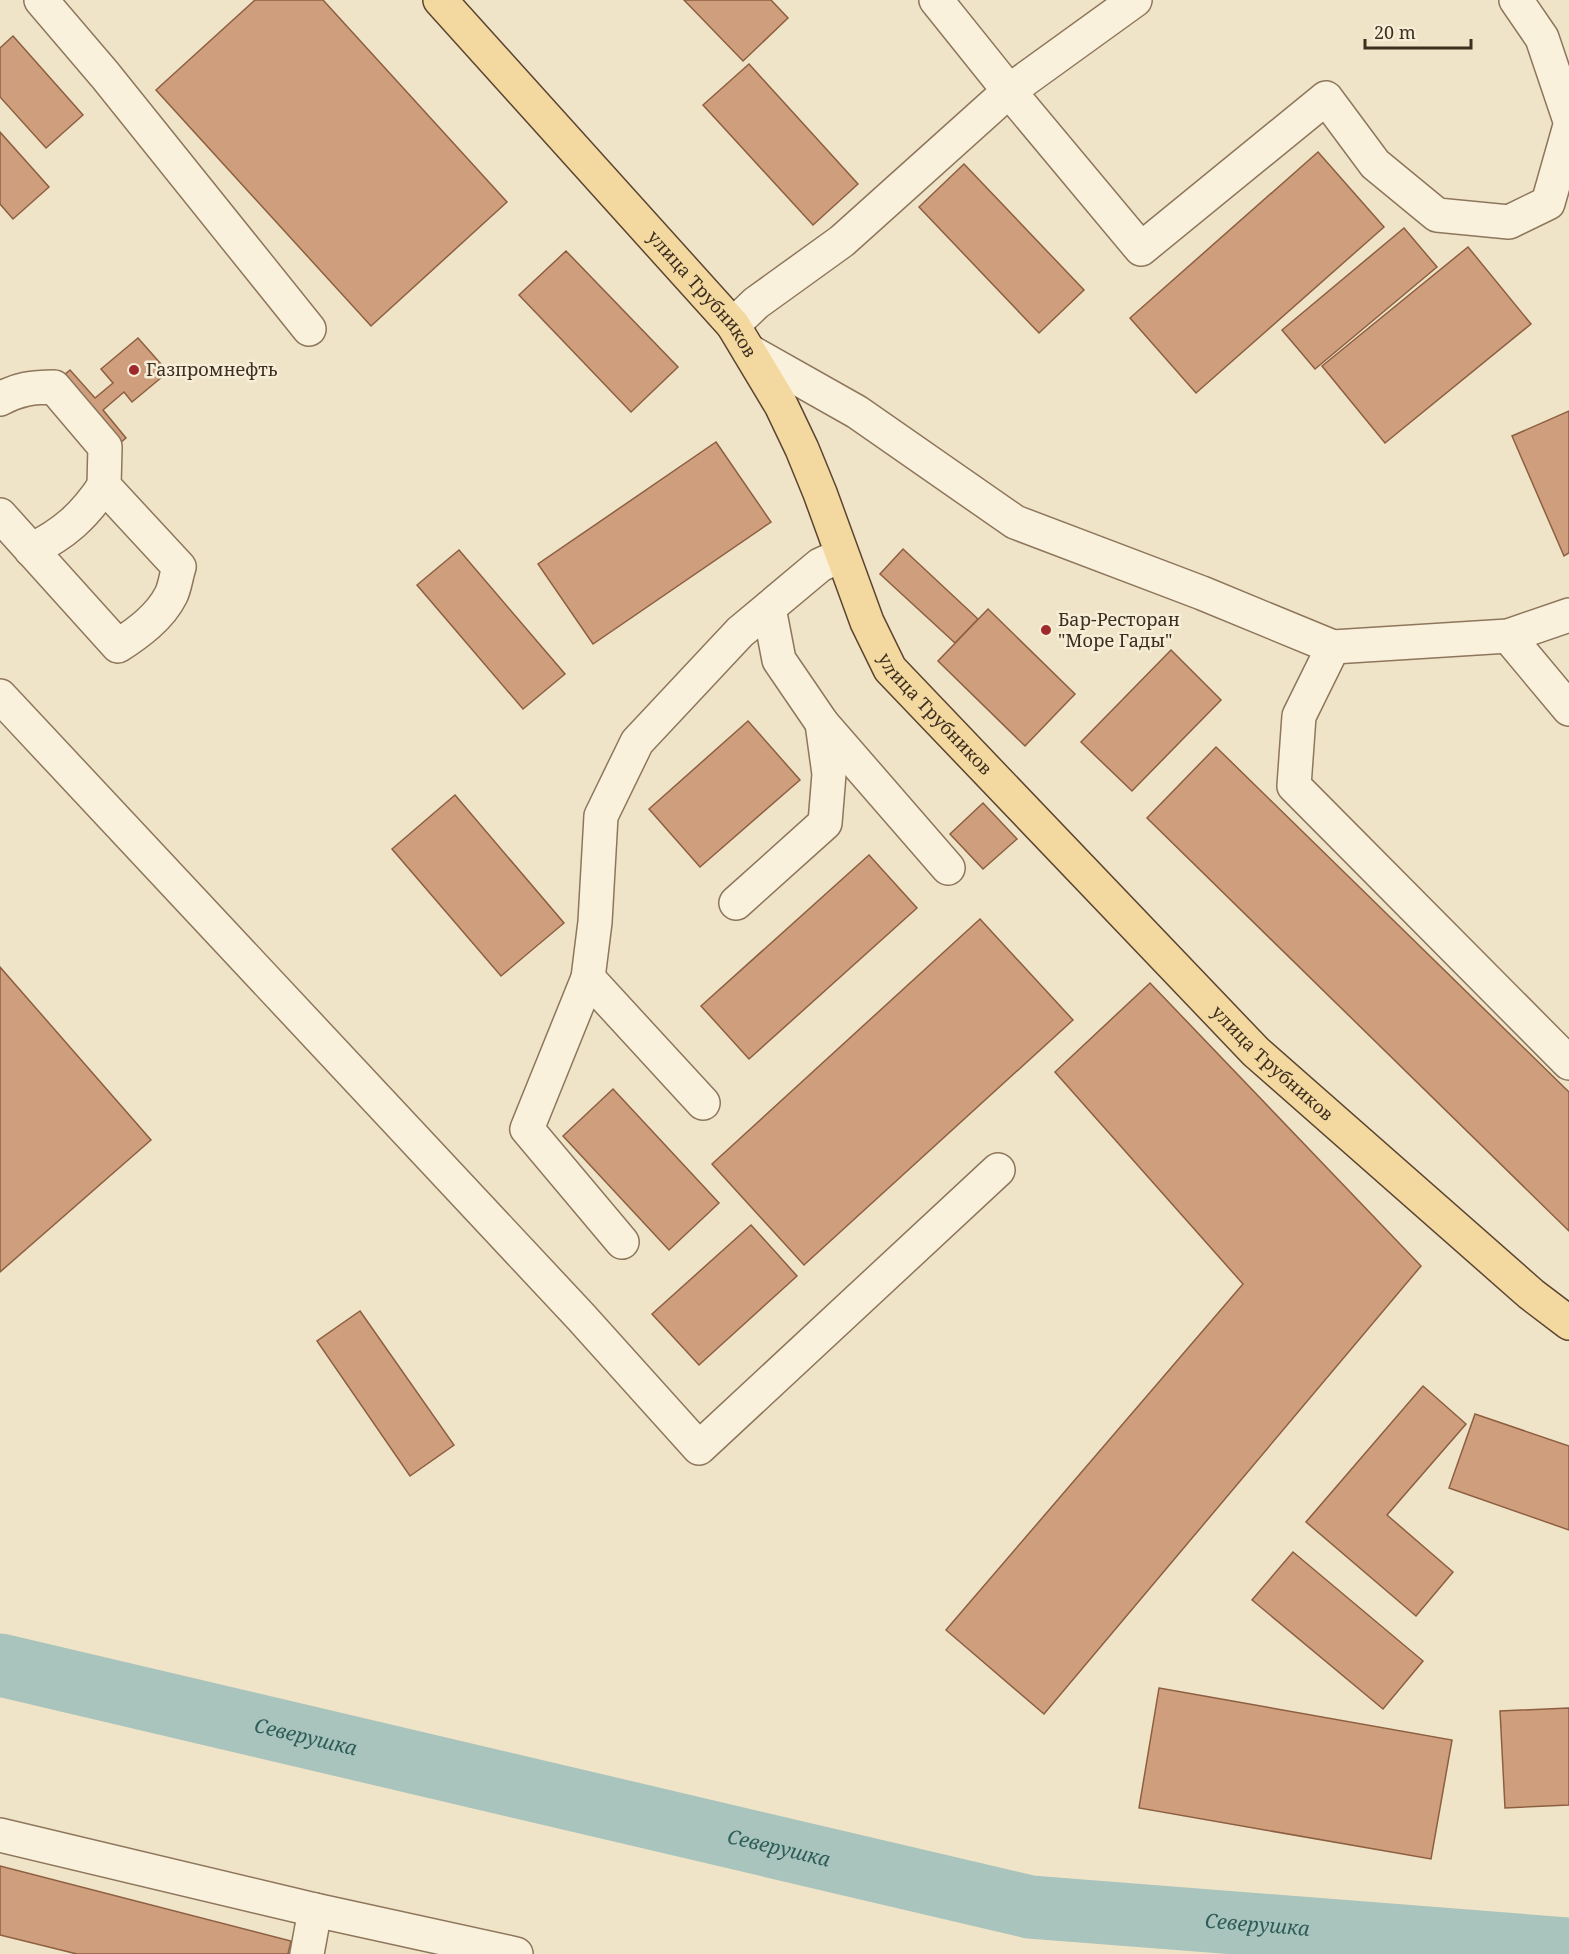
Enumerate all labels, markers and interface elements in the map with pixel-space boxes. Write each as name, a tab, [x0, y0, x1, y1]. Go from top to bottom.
scale bar	[1365, 12, 1472, 50]
text: 20 m	[1374, 20, 1416, 44]
street label: улица Трубников	[642, 225, 763, 361]
place label: Газпромнефть	[146, 357, 278, 381]
marker: Газпромнефть	[127, 363, 141, 377]
place label: Бар-Ресторан "Море Гады"	[1058, 607, 1180, 652]
marker: Бар-Ресторан "Море Гады"	[1039, 623, 1053, 637]
street label: улица Трубников	[873, 649, 998, 780]
street label: улица Трубников	[1207, 1000, 1339, 1126]
water label: Северушка	[252, 1711, 360, 1761]
water label: Северушка	[725, 1822, 833, 1873]
water label: Северушка	[1204, 1907, 1311, 1942]

